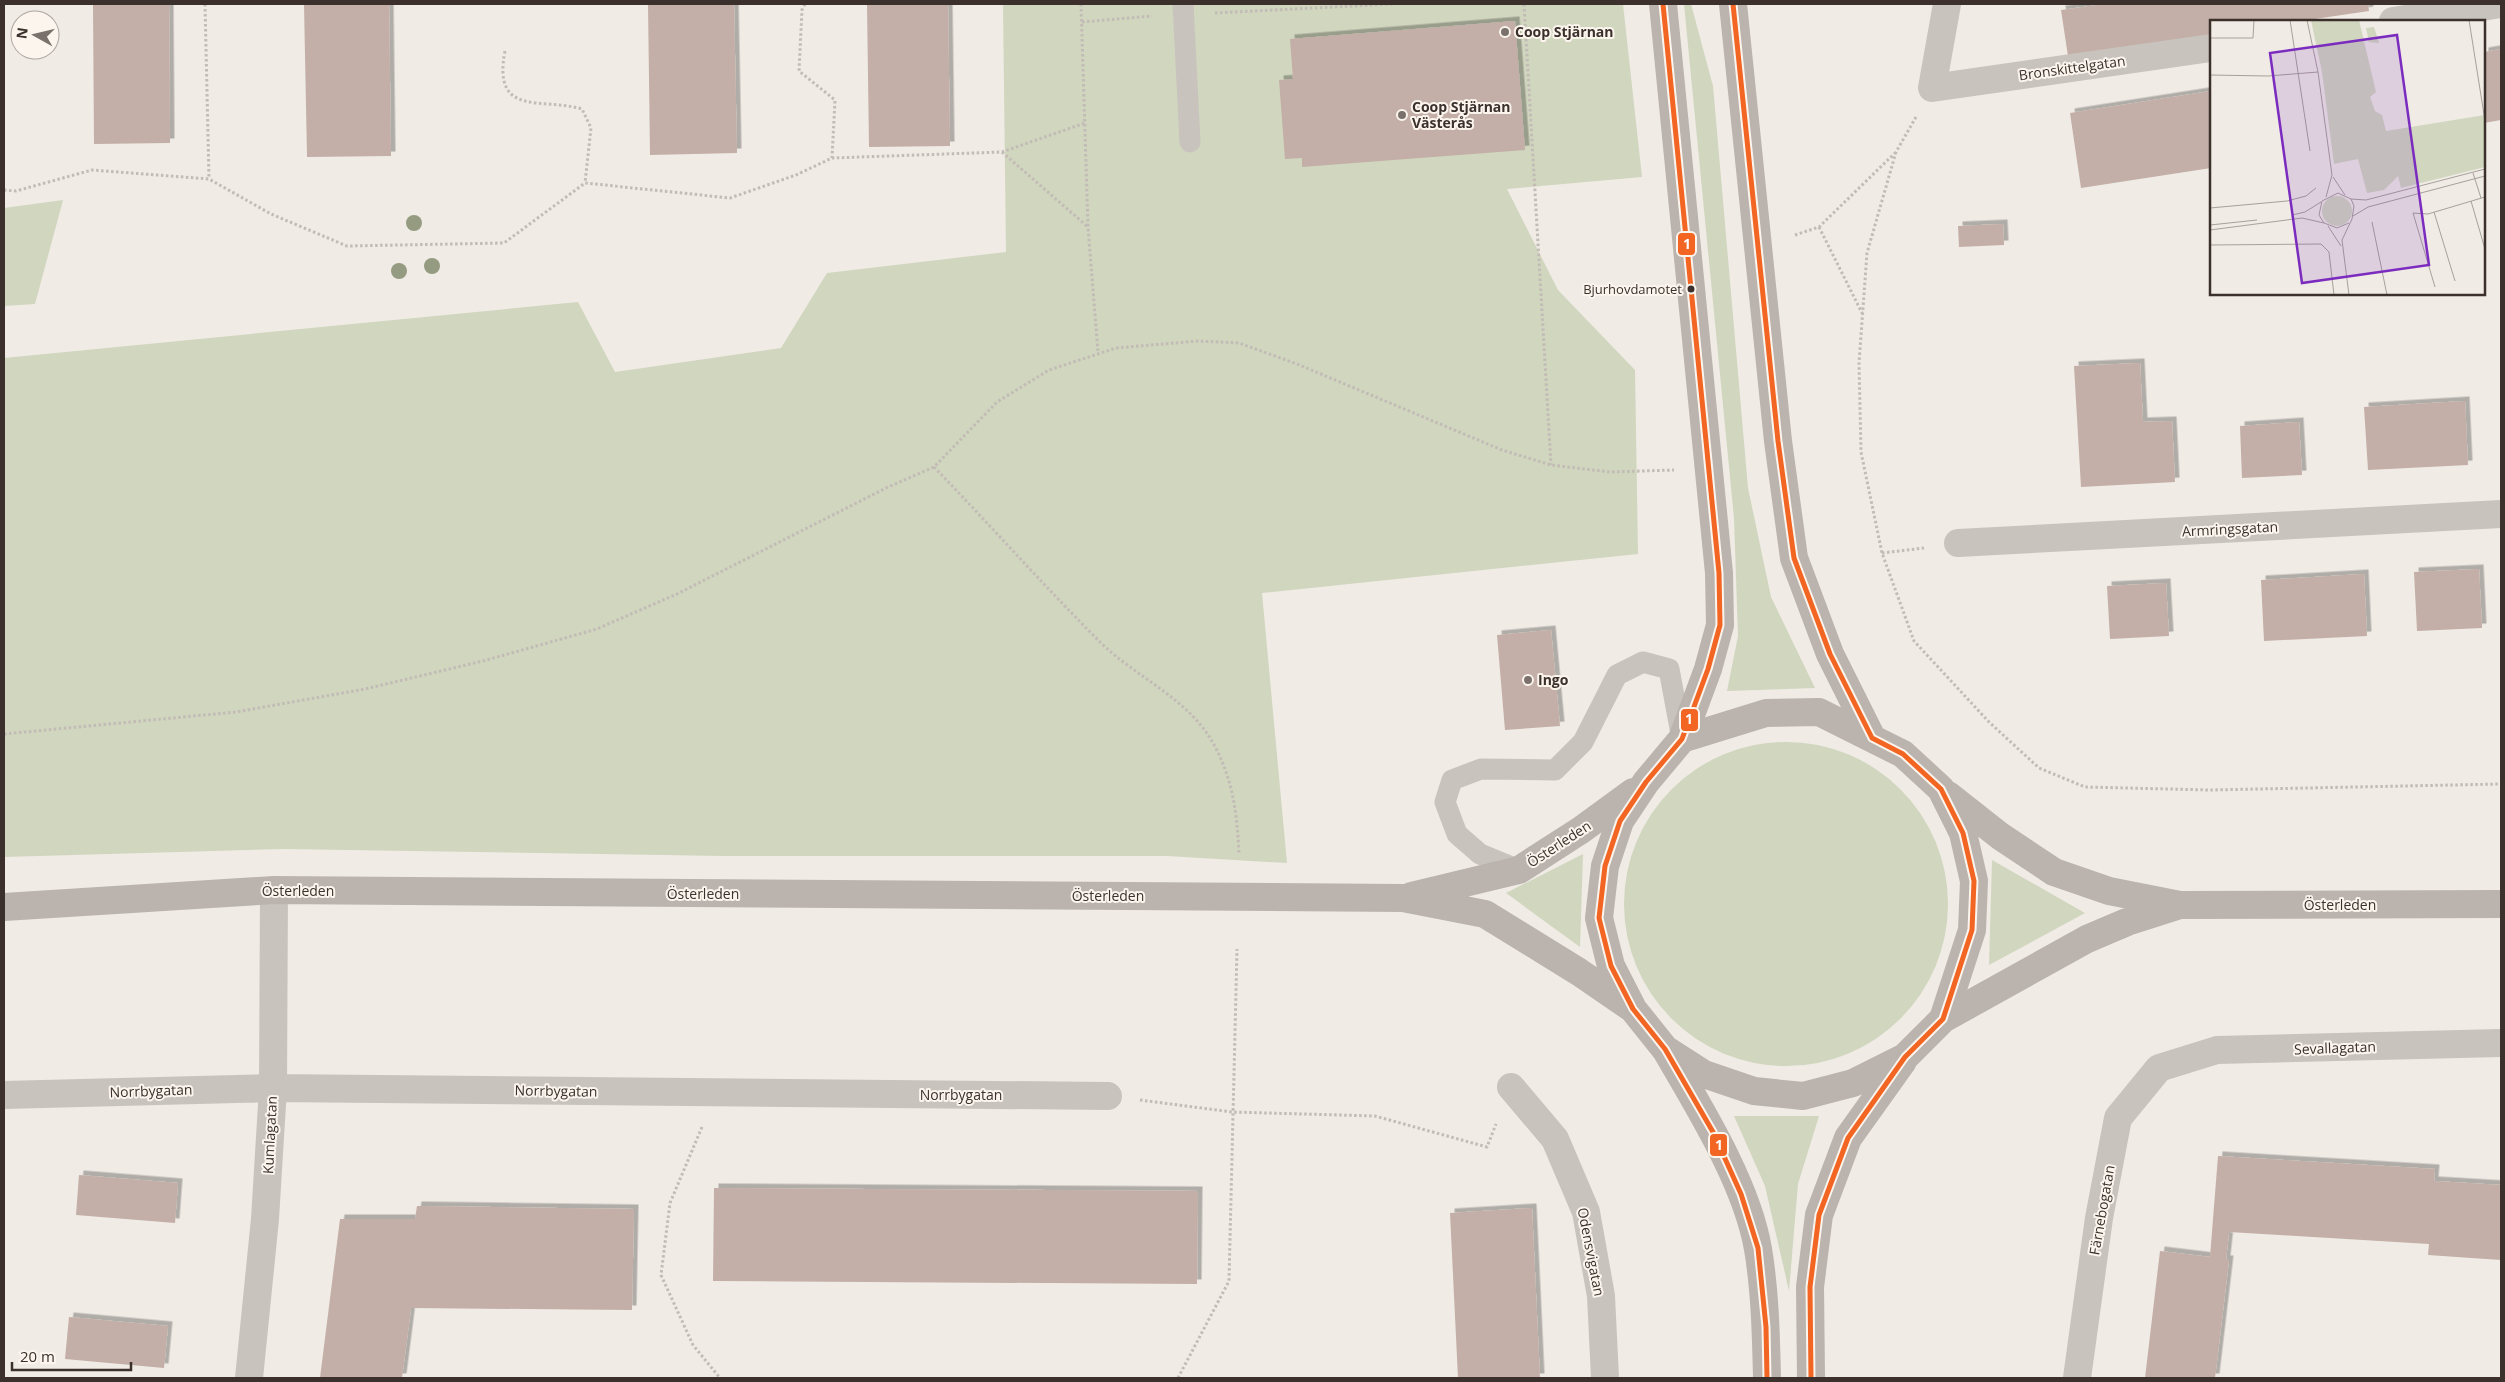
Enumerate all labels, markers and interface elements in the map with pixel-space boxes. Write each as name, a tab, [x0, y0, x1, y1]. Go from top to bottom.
north arrow	[10, 10, 60, 60]
inset map	[2210, 20, 2485, 295]
place label: Coop Stjärnan	[1515, 22, 1614, 41]
text: N	[11, 26, 32, 40]
marker: Coop Stjärnan	[1499, 26, 1511, 38]
street label: Bronskittelgatan	[2017, 51, 2126, 84]
place label: Coop Stjärnan Västerås	[1412, 97, 1511, 132]
marker: Coop Stjärnan Västerås	[1396, 109, 1408, 121]
line badge: 1	[1677, 232, 1696, 256]
text: 1	[1683, 234, 1691, 253]
place label: Bjurhovdamotet	[1583, 280, 1682, 298]
marker: Bjurhovdamotet	[1686, 284, 1696, 294]
street label: Armringsgatan	[2181, 516, 2279, 541]
place label: Ingo	[1538, 670, 1569, 689]
marker: Ingo	[1522, 674, 1534, 686]
line badge: 1	[1680, 708, 1699, 732]
text: 1	[1685, 709, 1693, 728]
street label: Österleden	[1523, 816, 1594, 871]
street label: Österleden	[262, 881, 334, 900]
street label: Österleden	[667, 884, 739, 903]
street label: Österleden	[1072, 886, 1144, 905]
street label: Österleden	[2304, 895, 2376, 914]
street label: Sevallagatan	[2294, 1037, 2376, 1058]
street label: Norrbygatan	[109, 1080, 193, 1101]
street label: Norrbygatan	[514, 1080, 598, 1101]
street label: Norrbygatan	[920, 1085, 1002, 1104]
street label: Kumlagatan	[258, 1095, 281, 1175]
line badge: 1	[1709, 1133, 1728, 1157]
text: 1	[1715, 1135, 1723, 1154]
street label: Färnebogatan	[2084, 1164, 2119, 1256]
street label: Odensvigatan	[1574, 1206, 1609, 1298]
scale bar	[12, 1340, 131, 1372]
text: 20 m	[20, 1346, 55, 1366]

